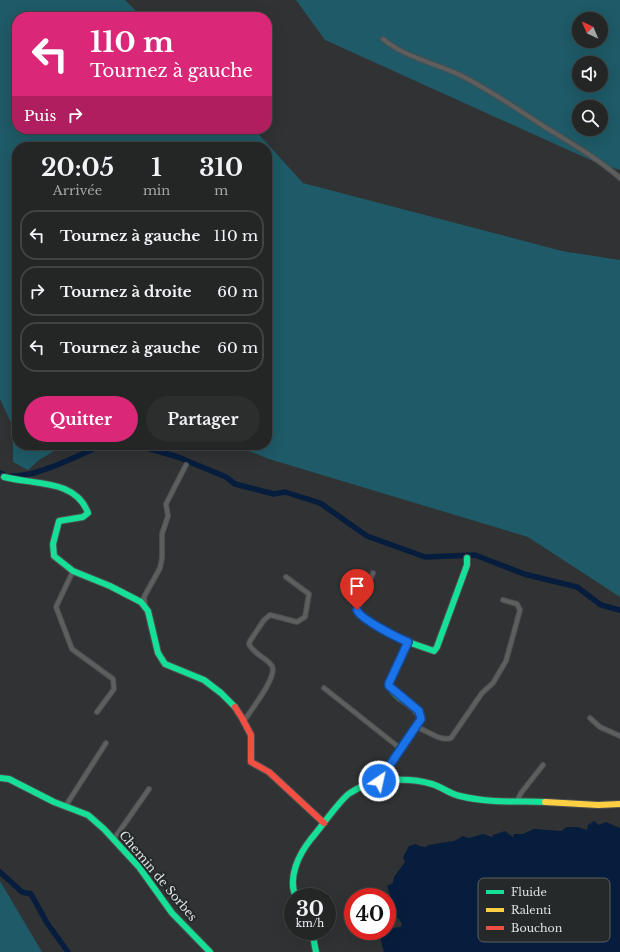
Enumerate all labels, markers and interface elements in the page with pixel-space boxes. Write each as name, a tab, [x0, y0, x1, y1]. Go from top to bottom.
north arrow	[572, 12, 608, 48]
map controls	[572, 12, 608, 136]
text: 110 m	[90, 25, 174, 60]
icon: left	[24, 28, 76, 80]
button: sound	[572, 56, 608, 92]
text: Tournez à gauche	[90, 60, 253, 82]
button: search	[572, 100, 608, 136]
icon: right	[64, 104, 86, 126]
text: Puis	[24, 106, 56, 125]
text: 20:05	[41, 153, 114, 182]
text: 1	[151, 153, 162, 182]
text: 310	[199, 153, 243, 182]
text: Arrivée	[53, 182, 102, 199]
text: min	[143, 182, 170, 199]
text: m	[214, 182, 228, 199]
icon: left	[26, 224, 48, 246]
text: Tournez à gauche	[60, 226, 200, 245]
text: 110 m	[214, 226, 258, 245]
icon: right	[26, 280, 48, 302]
text: Tournez à droite	[60, 282, 192, 301]
text: 60 m	[217, 282, 258, 301]
icon: left	[26, 336, 48, 358]
text: Tournez à gauche	[60, 338, 200, 357]
text: 60 m	[217, 338, 258, 357]
button: Quitter	[24, 396, 138, 442]
button: Partager	[146, 396, 260, 442]
pin	[340, 569, 374, 610]
icon: arrive	[346, 575, 368, 597]
position arrow	[358, 760, 400, 802]
street label: Chemin de Sorbes	[116, 827, 201, 924]
legend	[478, 878, 610, 942]
text: Fluide	[511, 885, 547, 899]
speed limit sign: 40	[344, 888, 396, 940]
text: 30	[296, 897, 324, 921]
text: Ralenti	[511, 903, 551, 917]
text: km/h	[296, 917, 324, 930]
text: Bouchon	[511, 921, 563, 935]

